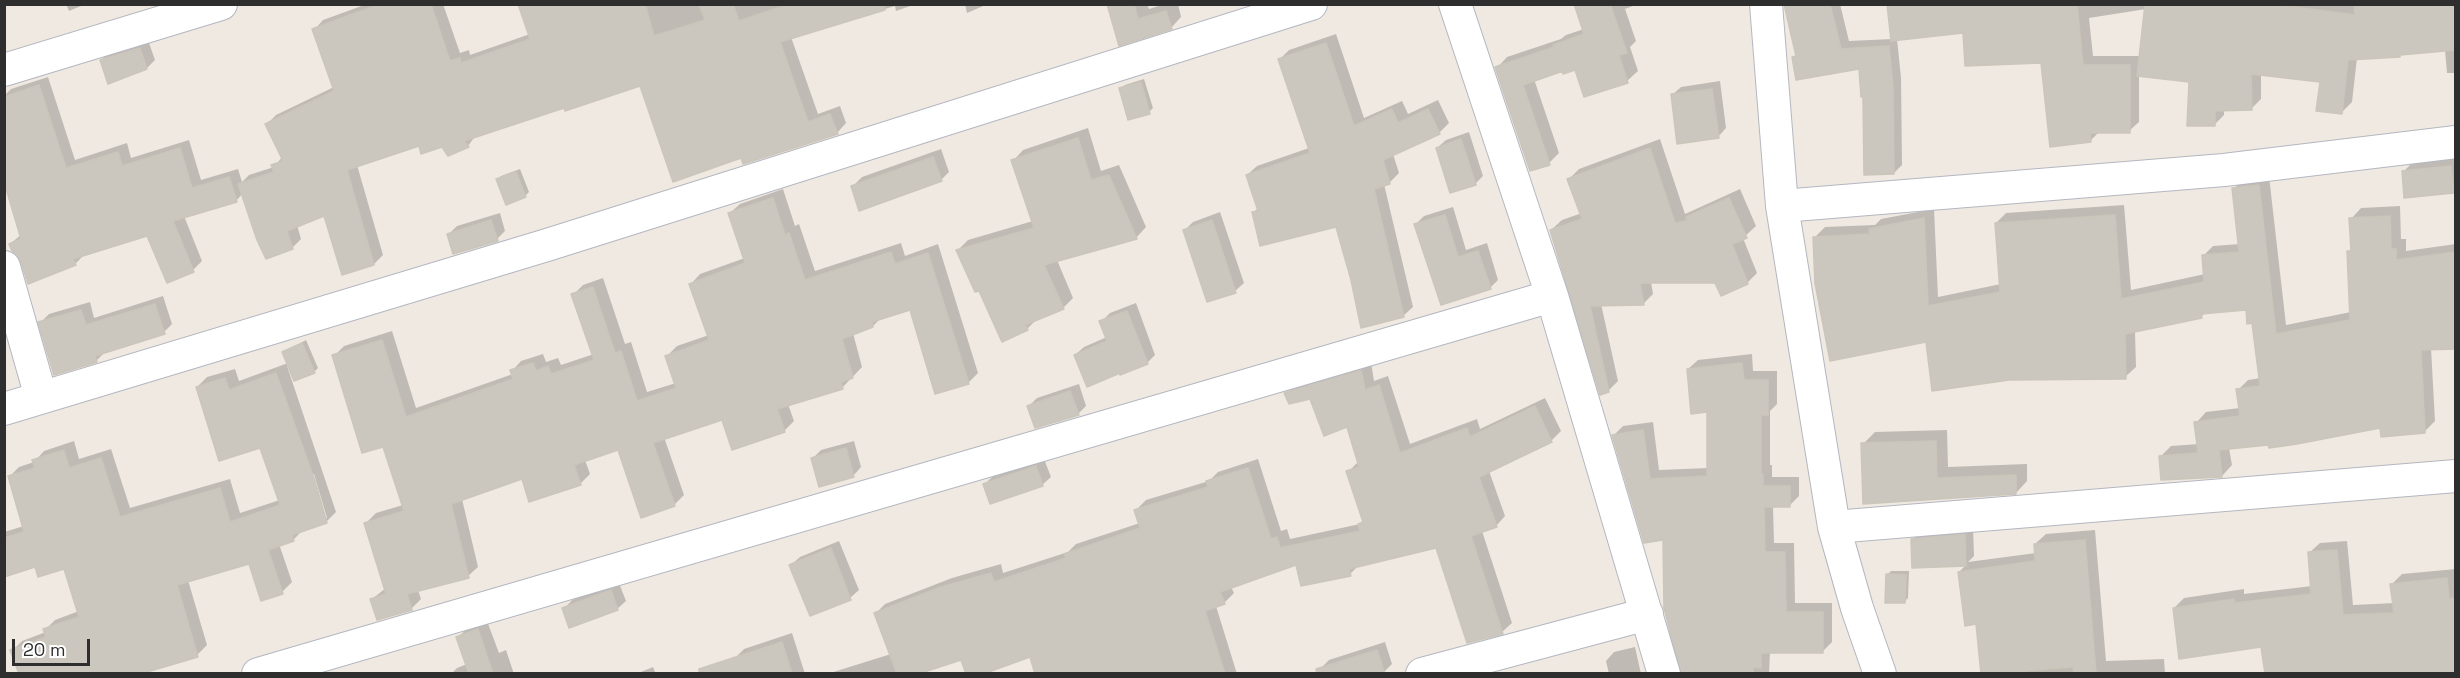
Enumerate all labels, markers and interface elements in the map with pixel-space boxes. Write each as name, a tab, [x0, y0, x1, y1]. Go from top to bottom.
scale bar	[15, 627, 93, 665]
text: 20 m	[23, 638, 66, 661]

